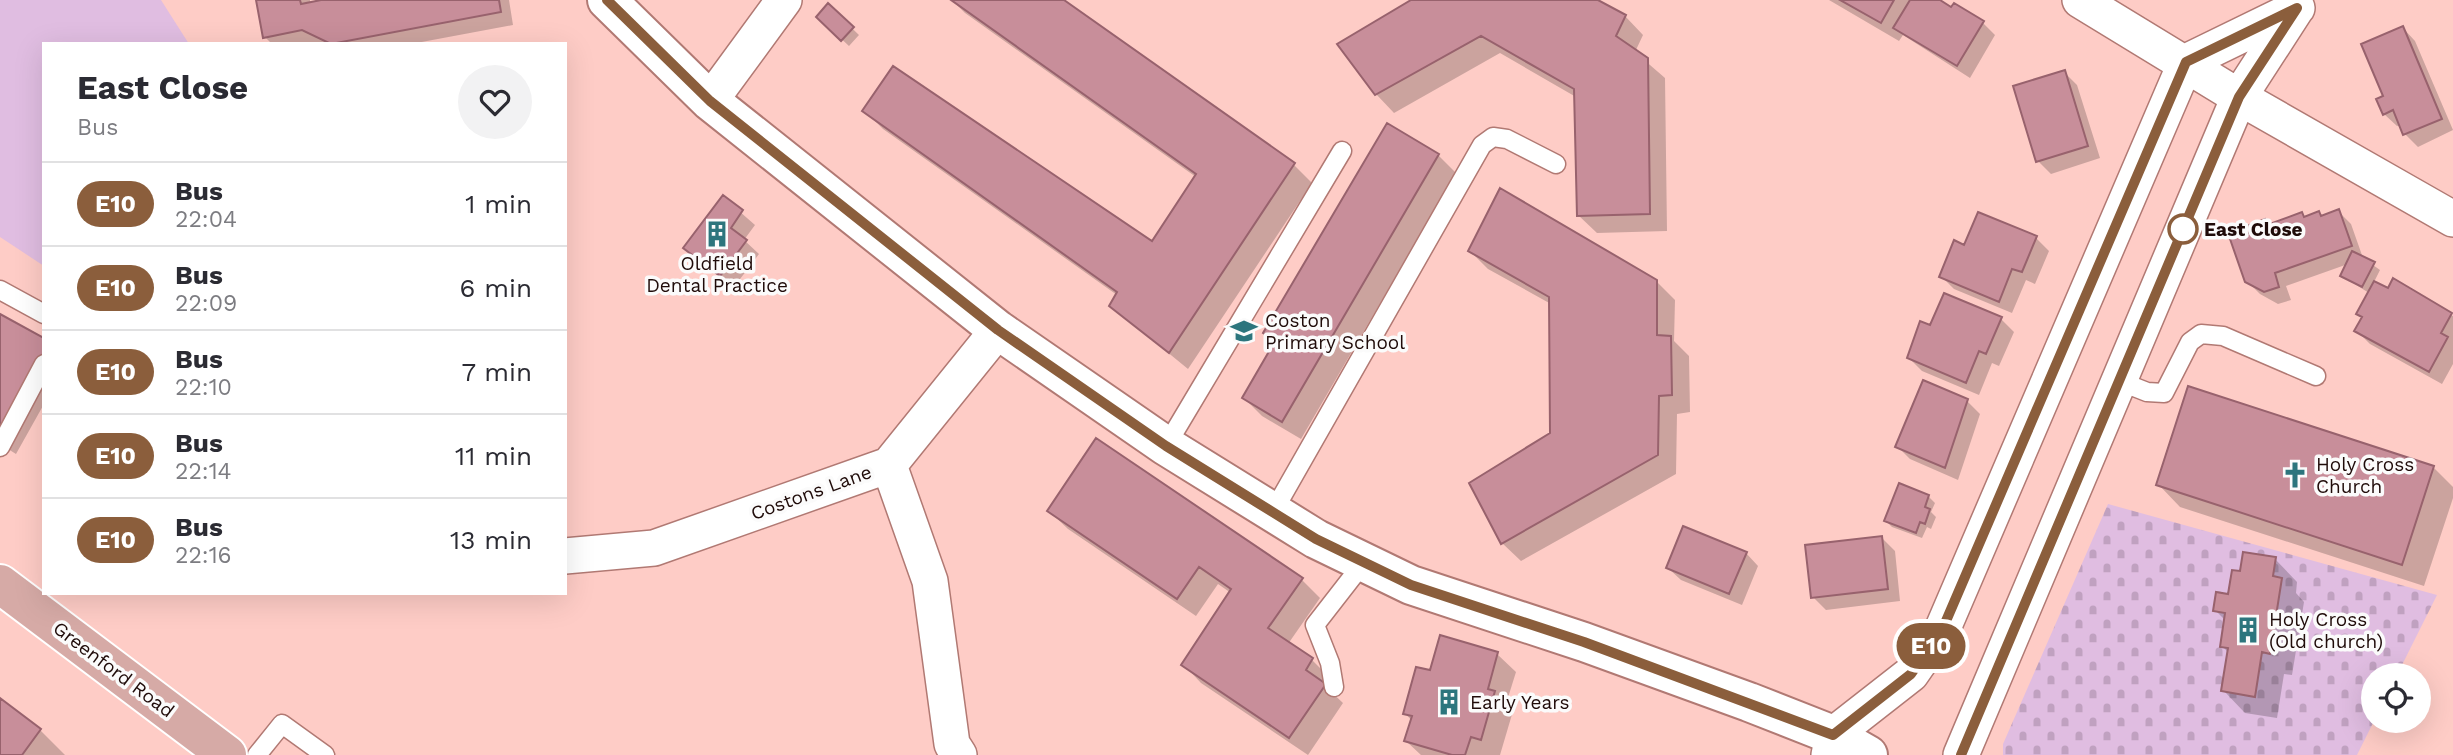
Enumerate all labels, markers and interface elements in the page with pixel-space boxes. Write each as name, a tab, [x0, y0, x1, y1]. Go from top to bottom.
button: heart	[458, 65, 532, 139]
text: East Close	[77, 68, 248, 107]
text: Bus	[77, 114, 118, 141]
text: Bus	[175, 176, 223, 206]
text: 1 min	[465, 189, 532, 219]
text: E10	[95, 190, 136, 218]
text: 22:04	[175, 206, 237, 233]
marker: East Close	[2168, 214, 2198, 244]
place label: East Close	[2204, 218, 2302, 241]
building icon: Oldfield Dental Practice	[702, 219, 732, 249]
place label: Oldfield Dental Practice	[646, 252, 788, 297]
text: Bus	[175, 260, 223, 290]
text: 6 min	[460, 273, 532, 303]
text: E10	[95, 274, 136, 302]
text: 22:09	[175, 290, 237, 317]
place label: Coston Primary School	[1265, 309, 1405, 354]
school or university icon: Coston Primary School	[1229, 316, 1259, 346]
text: Bus	[175, 344, 223, 374]
text: 7 min	[462, 357, 532, 387]
text: E10	[95, 358, 136, 386]
text: 22:10	[175, 374, 232, 401]
text: Bus	[175, 428, 223, 458]
text: 11 min	[455, 441, 532, 471]
text: E10	[95, 442, 136, 470]
place label: Holy Cross Church	[2316, 453, 2414, 498]
text: 22:14	[175, 458, 232, 485]
street label: Costons Lane	[748, 460, 875, 525]
church icon: Holy Cross Church	[2280, 460, 2310, 490]
text: Bus	[175, 512, 223, 542]
text: 13 min	[450, 525, 532, 555]
text: E10	[95, 526, 136, 554]
text: 22:16	[175, 542, 232, 569]
place label: Holy Cross (Old church)	[2269, 608, 2383, 653]
building icon: Holy Cross (Old church)	[2233, 615, 2263, 645]
street label: Greenford Road	[49, 616, 179, 722]
line badge: E10	[1891, 623, 1971, 669]
text: E10	[1911, 632, 1951, 660]
map controls	[2361, 663, 2431, 733]
button: locate	[2361, 663, 2431, 733]
building icon: Early Years	[1434, 687, 1464, 717]
place label: Early Years	[1470, 691, 1570, 714]

